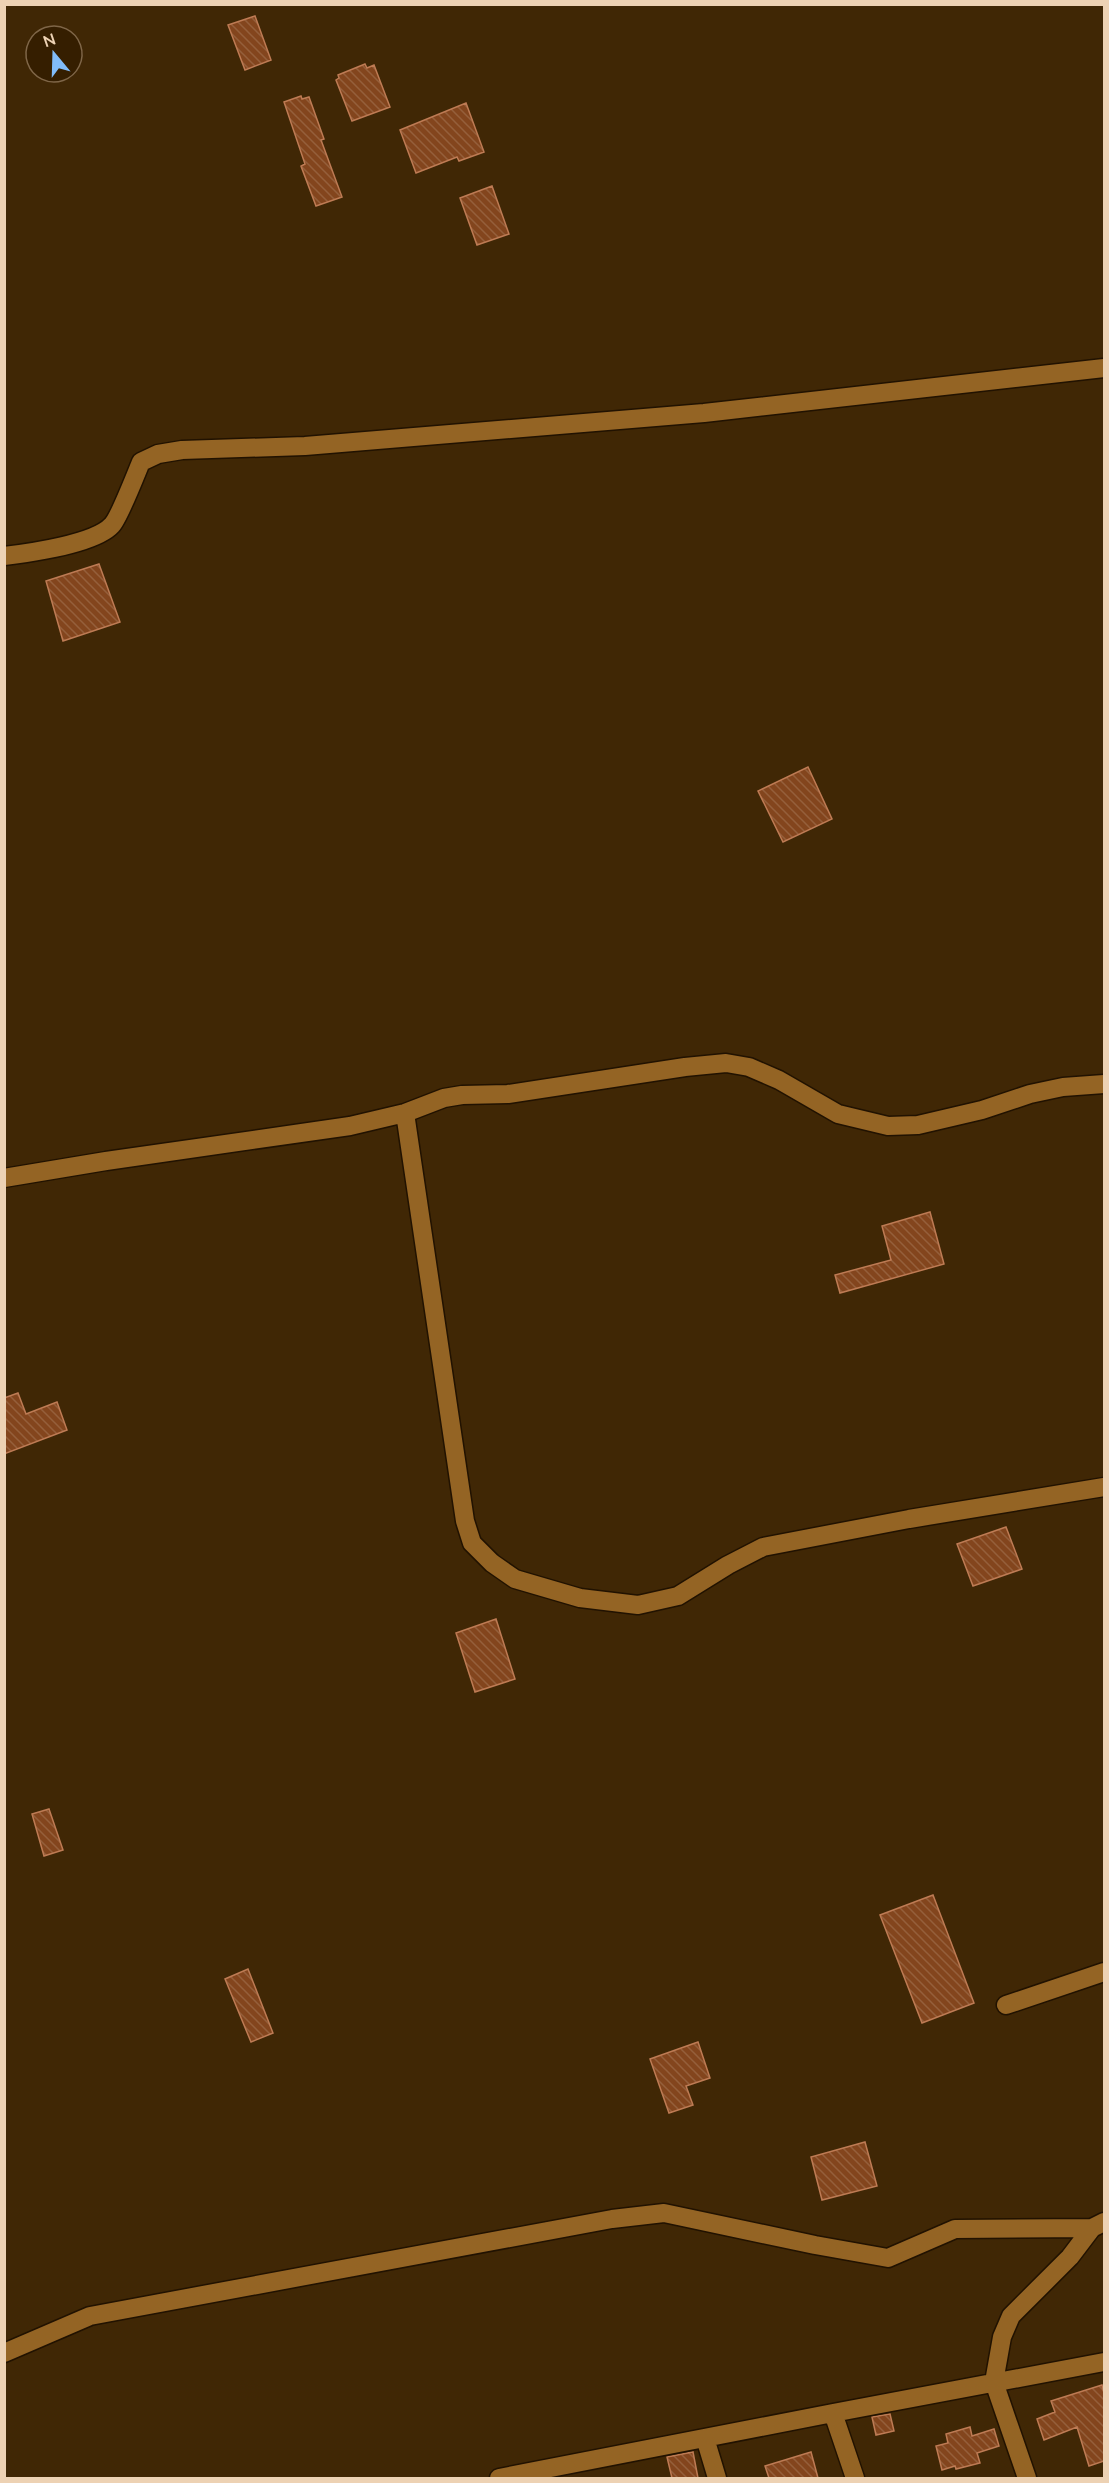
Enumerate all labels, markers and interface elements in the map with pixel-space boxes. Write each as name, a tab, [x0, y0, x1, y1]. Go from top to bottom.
north arrow	[24, 24, 84, 84]
text: N	[40, 28, 59, 53]

